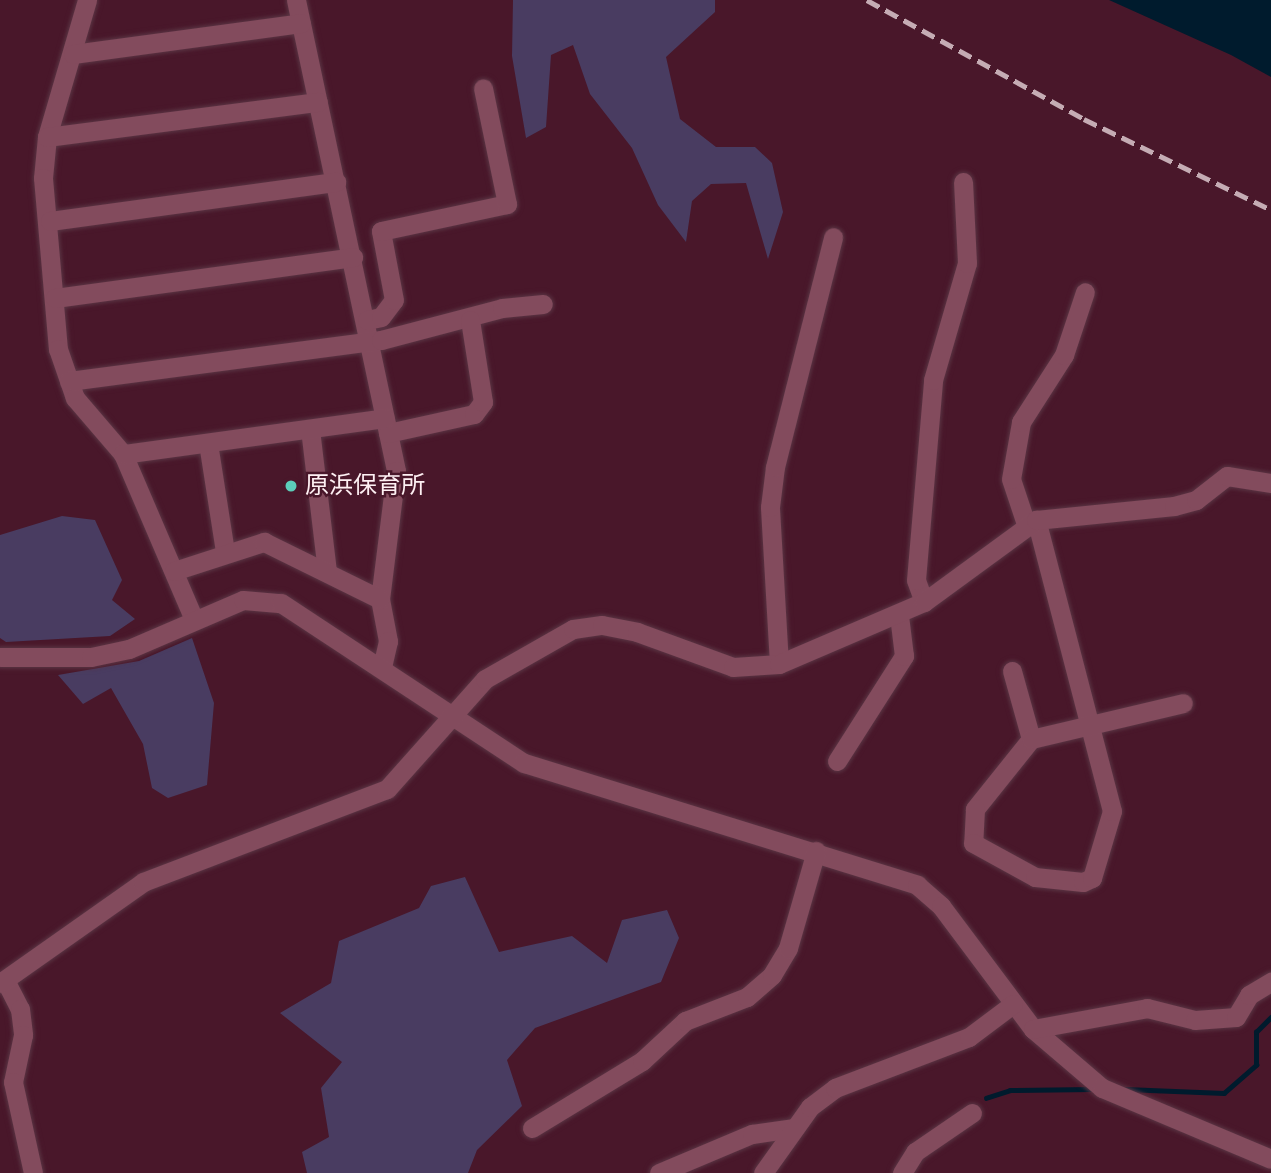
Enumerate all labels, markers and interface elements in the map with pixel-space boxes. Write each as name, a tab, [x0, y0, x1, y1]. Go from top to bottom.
place label: 原浜保育所	[305, 472, 425, 500]
marker: 原浜保育所	[283, 478, 299, 494]

